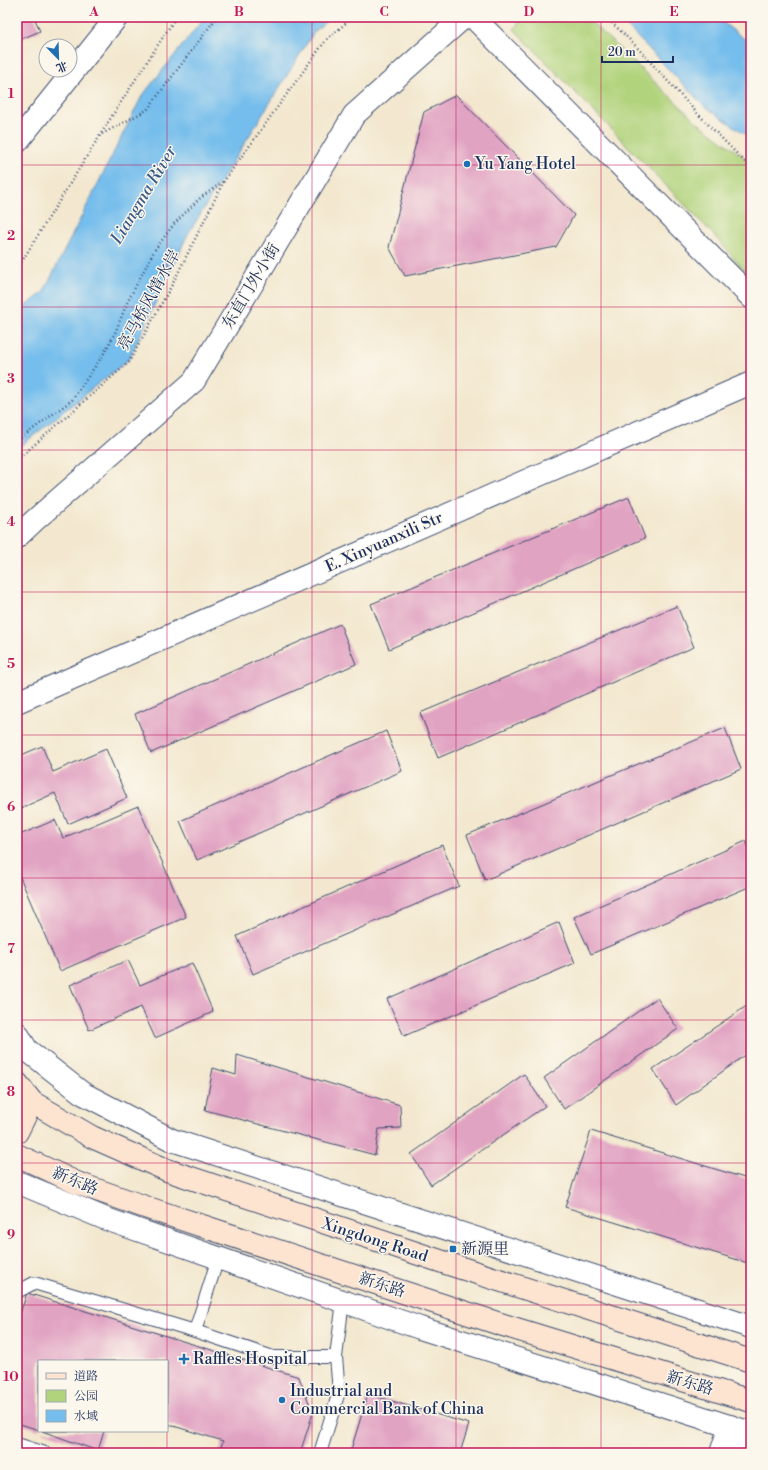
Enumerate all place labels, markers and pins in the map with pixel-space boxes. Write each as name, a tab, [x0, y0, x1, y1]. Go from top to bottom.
place label: Yu Yang Hotel	[474, 154, 576, 174]
marker: Yu Yang Hotel	[462, 159, 472, 169]
place label: 新源里	[461, 1239, 509, 1259]
marker: 新源里	[448, 1244, 458, 1254]
place label: Raffles Hospital	[193, 1349, 307, 1369]
marker: Raffles Hospital	[178, 1353, 190, 1365]
place label: Industrial and Commercial Bank of China	[290, 1381, 485, 1419]
marker: Industrial and Commercial Bank of China	[277, 1395, 287, 1405]

